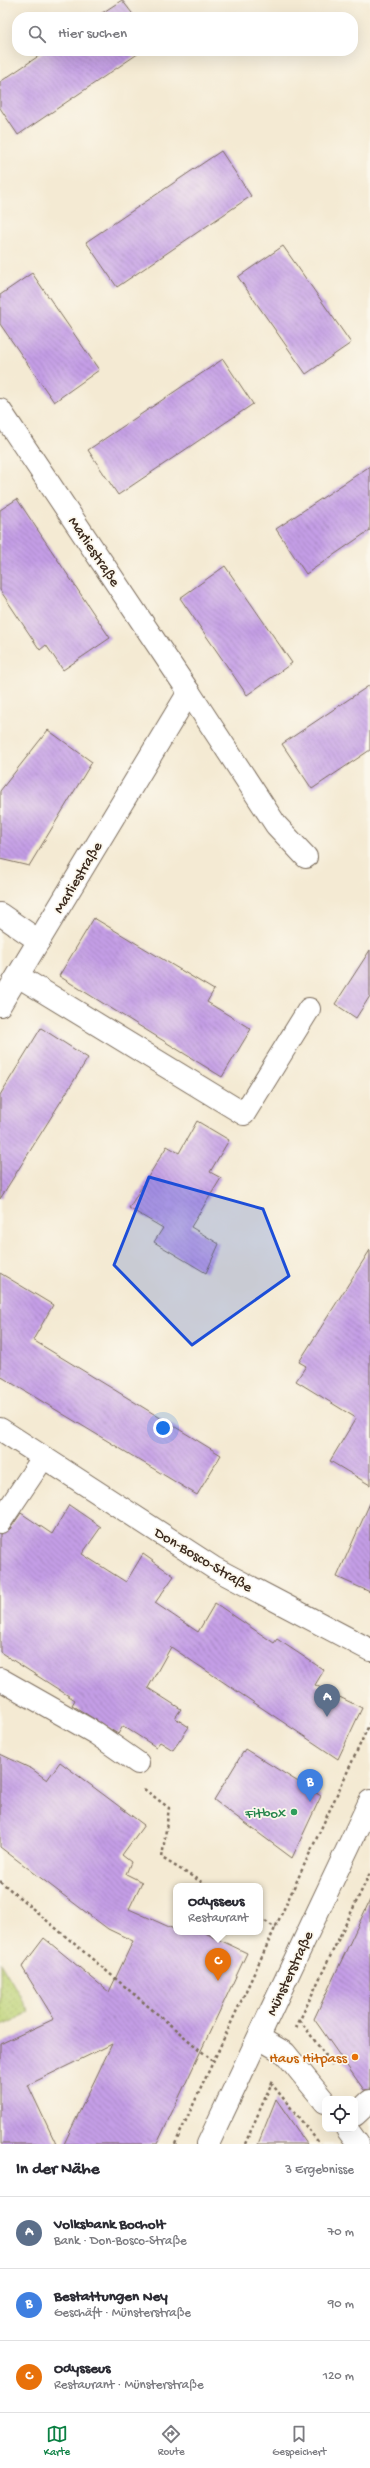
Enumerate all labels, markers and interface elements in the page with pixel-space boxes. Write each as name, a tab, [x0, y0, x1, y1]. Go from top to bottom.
search box	[12, 12, 358, 56]
icon: search	[26, 23, 48, 45]
text: Hier suchen	[58, 25, 127, 43]
street label: Marliestraße	[63, 514, 123, 591]
street label: Marliestraße	[50, 839, 107, 917]
your location	[153, 1418, 173, 1438]
street label: Don-Bosco-Straße	[150, 1524, 256, 1597]
pin: A	[314, 1684, 340, 1717]
pin: B	[297, 1769, 323, 1802]
place label: Fitbox	[244, 1805, 286, 1823]
marker: Fitbox	[289, 1807, 299, 1817]
popup	[173, 1883, 263, 1935]
text: Odysseus	[188, 1893, 244, 1911]
text: Restaurant	[188, 1911, 248, 1926]
street label: Münsterstraße	[263, 1928, 318, 2019]
pin: C	[205, 1948, 231, 1981]
place label: Haus Hitpass	[269, 2050, 347, 2068]
marker: Haus Hitpass	[350, 2052, 360, 2062]
map controls	[322, 2096, 358, 2132]
button: locate	[322, 2096, 358, 2132]
text: In der Nähe	[16, 2160, 99, 2180]
text: 3 Ergebnisse	[285, 2163, 354, 2178]
text: Volksbank Bocholt	[54, 2216, 165, 2234]
text: A	[25, 2225, 33, 2240]
text: 70 m	[328, 2225, 354, 2240]
text: Bank · Don-Bosco-Straße	[54, 2234, 187, 2249]
text: Bestattungen Ney	[54, 2288, 168, 2306]
text: B	[26, 2297, 32, 2312]
text: 90 m	[328, 2297, 354, 2312]
text: Geschäft · Münsterstraße	[54, 2306, 191, 2321]
text: Odysseus	[54, 2360, 111, 2378]
text: C	[25, 2369, 33, 2384]
text: 120 m	[323, 2369, 354, 2384]
text: Restaurant · Münsterstraße	[54, 2378, 204, 2393]
tab: Karte	[44, 2423, 70, 2459]
tab: Route	[158, 2423, 185, 2459]
tab: Gespeichert	[272, 2423, 326, 2459]

